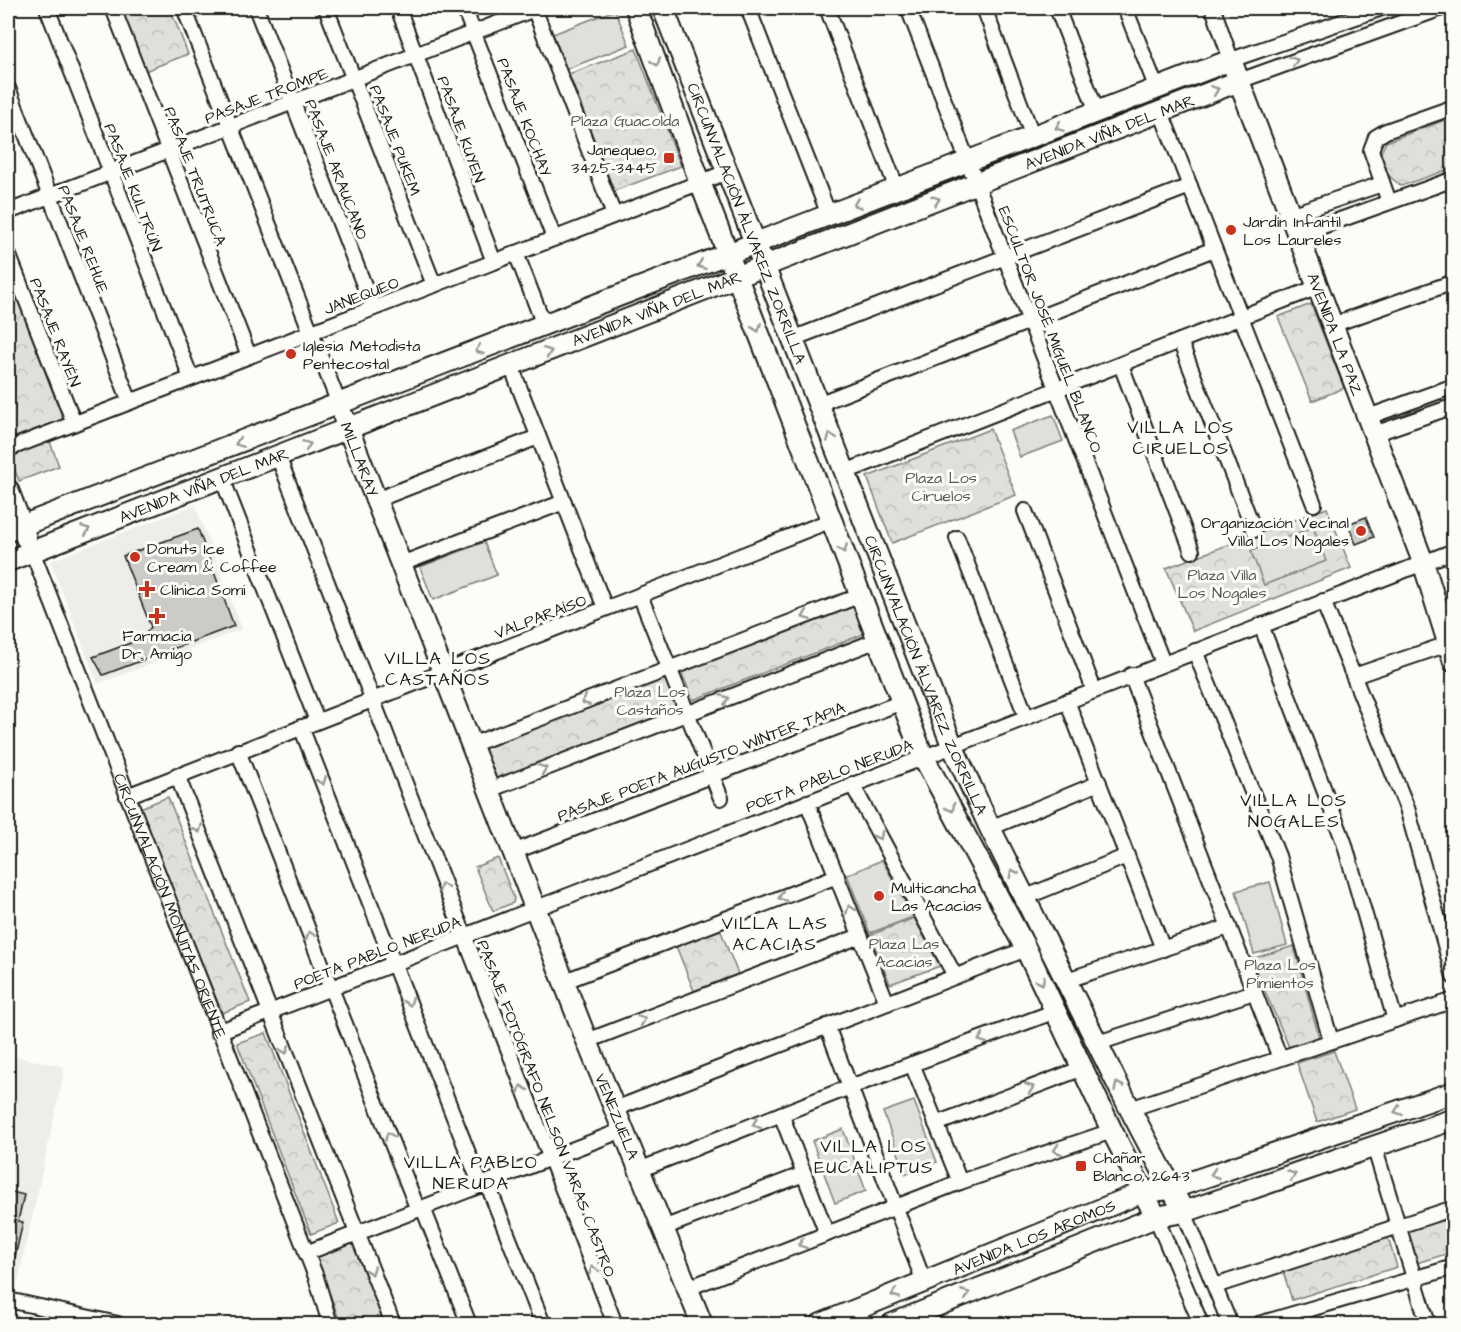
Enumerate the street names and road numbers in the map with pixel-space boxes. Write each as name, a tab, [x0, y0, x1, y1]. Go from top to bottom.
street label: PASAJE KOCHAY	[491, 55, 557, 180]
street label: PASAJE TROMPE	[202, 62, 332, 130]
street label: PASAJE KUYEN	[432, 73, 491, 186]
street label: CIRCUNVALACIÓN ÁLVAREZ ZORRILLA	[681, 80, 811, 367]
street label: PASAJE PUKEM	[364, 82, 426, 199]
street label: AVENIDA VIÑA DEL MAR	[1021, 89, 1198, 176]
street label: PASAJE ARAUCANO	[299, 96, 373, 243]
street label: PASAJE TRUTRUCA	[158, 104, 232, 249]
street label: PASAJE KULTRÚN	[99, 120, 168, 255]
street label: PASAJE REHUE	[52, 182, 114, 297]
street label: ESCULTOR JOSÉ MIGUEL BLANCO	[993, 203, 1107, 456]
street label: AVENIDA VIÑA DEL MAR	[569, 266, 745, 352]
street label: AVENIDA LA PAZ	[1301, 270, 1369, 399]
street label: JANEQUEO	[321, 271, 402, 320]
street label: PASAJE RAYÉN	[24, 275, 86, 390]
street label: MILLARAY	[335, 419, 384, 500]
street label: AVENIDA VIÑA DEL MAR	[116, 443, 292, 529]
street label: CIRCUNVALACIÓN ÁLVAREZ ZORRILLA	[859, 532, 993, 819]
street label: VALPARAÍSO	[491, 589, 590, 645]
street label: PASAJE POETA AUGUSTO WINTER TAPIA	[554, 697, 849, 827]
street label: POETA PABLO NERUDA	[743, 734, 916, 818]
street label: CIRCUNVALACIÓN MONJITAS ORIENTE	[108, 770, 232, 1043]
street label: POETA PABLO NERUDA	[291, 911, 464, 995]
street label: PASAJE FOTÓGRAFO NELSON VARAS CASTRO	[471, 937, 621, 1280]
street label: VENEZUELA	[589, 1070, 644, 1163]
street label: AVENIDA LOS AROMOS	[949, 1194, 1119, 1281]

